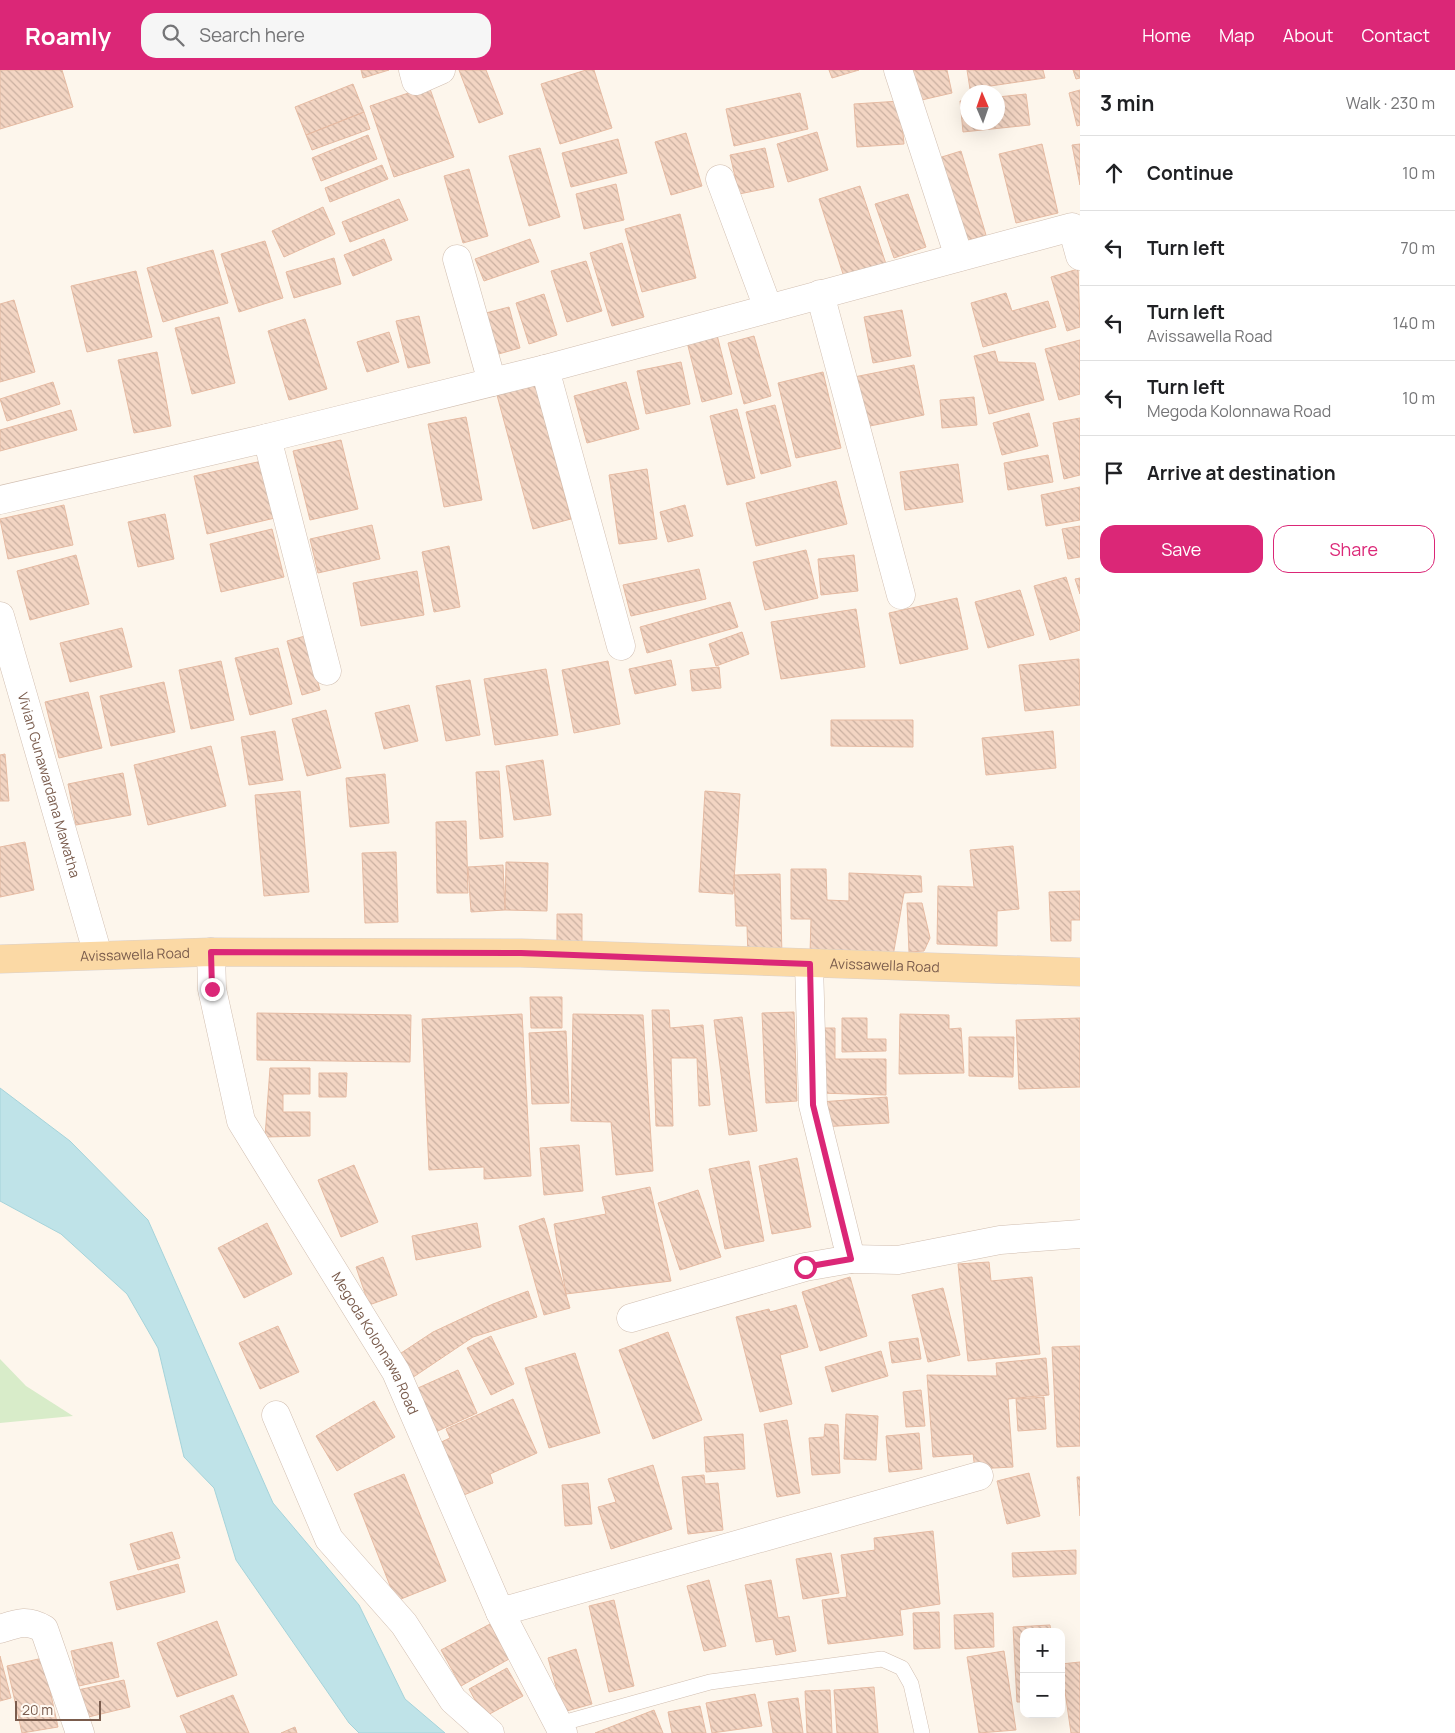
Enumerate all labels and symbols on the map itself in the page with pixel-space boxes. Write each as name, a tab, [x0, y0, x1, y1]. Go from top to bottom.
north arrow	[960, 85, 1005, 130]
street label: Vivian Gunawardana Mawatha	[14, 690, 85, 880]
street label: Avissawella Road	[80, 943, 190, 965]
street label: Avissawella Road	[829, 953, 940, 976]
route end	[201, 978, 224, 1001]
route start	[794, 1256, 817, 1279]
street label: Megoda Kolonnawa Road	[327, 1268, 423, 1417]
scale bar	[15, 1698, 101, 1721]

